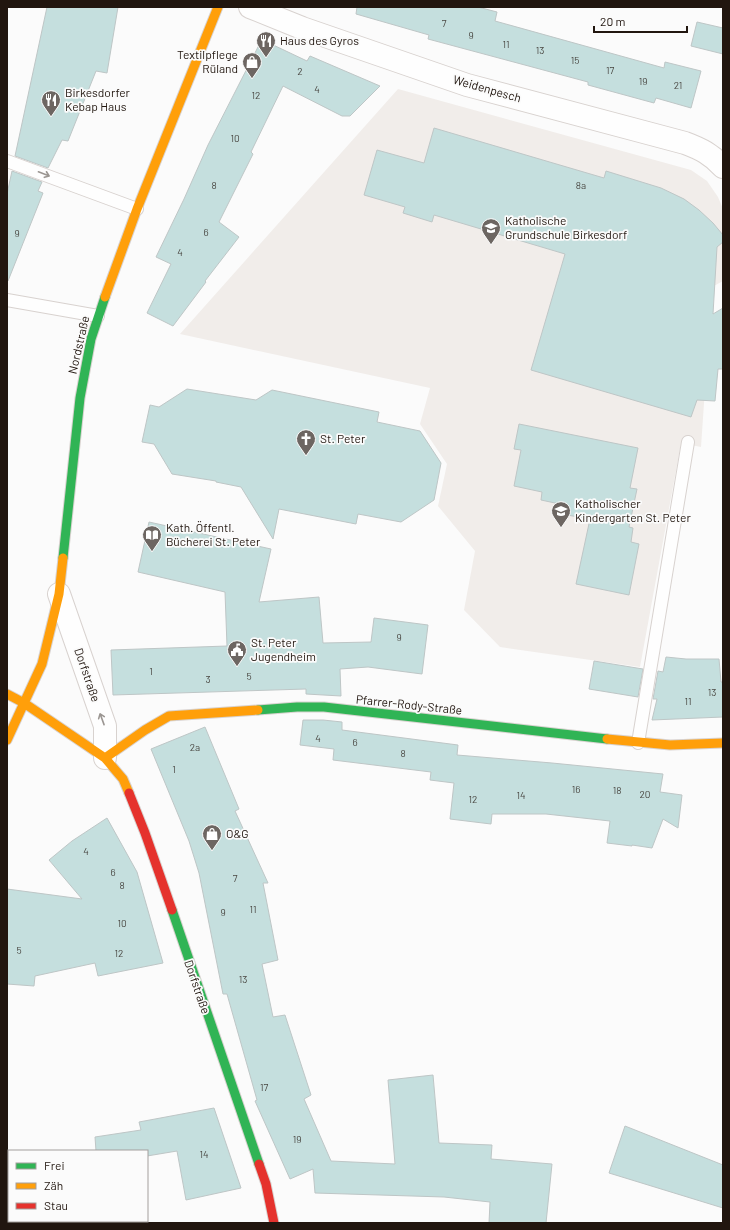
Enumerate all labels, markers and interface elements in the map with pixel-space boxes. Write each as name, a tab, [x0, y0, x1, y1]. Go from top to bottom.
scale bar	[594, 8, 687, 34]
text: 20 m	[600, 14, 626, 28]
house number: 7	[442, 17, 447, 29]
house number: 9	[468, 29, 474, 41]
restaurant icon: Haus des Gyros	[255, 30, 277, 58]
place label: Haus des Gyros	[280, 33, 359, 47]
house number: 11	[502, 38, 510, 50]
house number: 13	[536, 44, 544, 56]
place label: Textilpflege Rüland	[177, 47, 238, 75]
shop icon: Textilpflege Rüland	[241, 51, 263, 79]
house number: 15	[571, 54, 579, 66]
house number: 17	[606, 64, 614, 76]
house number: 2	[297, 65, 303, 77]
street label: Weidenpesch	[452, 72, 523, 104]
house number: 19	[639, 75, 647, 87]
house number: 21	[674, 79, 682, 91]
house number: 4	[314, 83, 320, 95]
place label: Birkesdorfer Kebap Haus	[65, 85, 131, 113]
restaurant icon: Birkesdorfer Kebap Haus	[40, 89, 62, 117]
house number: 12	[252, 89, 260, 101]
house number: 10	[230, 132, 240, 144]
one-way arrow	[37, 171, 49, 179]
house number: 8	[211, 179, 217, 191]
house number: 8a	[576, 179, 586, 191]
place label: Katholische Grundschule Birkesdorf	[505, 213, 627, 241]
school or university icon: Katholische Grundschule Birkesdorf	[480, 217, 502, 245]
house number: 6	[203, 226, 209, 238]
house number: 9	[14, 227, 20, 239]
house number: 4	[177, 246, 183, 258]
street label: Nordstraße	[65, 314, 92, 375]
church icon: St. Peter	[295, 428, 317, 456]
place label: St. Peter	[320, 431, 366, 445]
place label: Katholischer Kindergarten St. Peter	[575, 496, 691, 524]
school or university icon: Katholischer Kindergarten St. Peter	[550, 500, 572, 528]
place label: Kath. Öffentl. Bücherei St. Peter	[166, 520, 261, 548]
library icon: Kath. Öffentl. Bücherei St. Peter	[141, 524, 163, 552]
house number: 9	[396, 631, 402, 643]
place label: St. Peter Jugendheim	[251, 635, 316, 663]
public building icon: St. Peter Jugendheim	[226, 639, 248, 667]
street label: Dorfstraße	[72, 646, 104, 704]
house number: 1	[149, 665, 153, 677]
house number: 5	[246, 670, 252, 682]
house number: 3	[205, 673, 211, 685]
house number: 13	[708, 686, 716, 698]
street label: Pfarrer-Rody-Straße	[355, 691, 463, 717]
house number: 11	[684, 695, 692, 707]
one-way arrow	[98, 714, 106, 726]
house number: 4	[315, 732, 321, 744]
house number: 6	[352, 736, 358, 748]
house number: 2a	[190, 741, 200, 753]
house number: 8	[400, 747, 406, 759]
house number: 1	[172, 763, 176, 775]
house number: 16	[572, 783, 580, 795]
house number: 18	[613, 784, 621, 796]
house number: 20	[639, 788, 651, 800]
house number: 14	[516, 789, 526, 801]
house number: 12	[469, 793, 477, 805]
shop icon: O&G	[201, 823, 223, 851]
place label: O&G	[226, 826, 249, 840]
house number: 4	[83, 845, 89, 857]
house number: 6	[110, 866, 116, 878]
house number: 7	[233, 872, 238, 884]
house number: 8	[119, 879, 125, 891]
house number: 11	[249, 903, 257, 915]
house number: 9	[220, 906, 226, 918]
house number: 10	[117, 917, 127, 929]
house number: 5	[16, 944, 22, 956]
house number: 12	[115, 947, 123, 959]
street label: Dorfstraße	[182, 958, 214, 1016]
house number: 13	[239, 973, 247, 985]
house number: 17	[260, 1081, 268, 1093]
house number: 19	[293, 1133, 301, 1145]
house number: 14	[199, 1148, 209, 1160]
legend	[8, 1150, 148, 1222]
text: Frei	[44, 1158, 64, 1172]
text: Zäh	[44, 1178, 63, 1192]
text: Stau	[44, 1198, 68, 1212]

